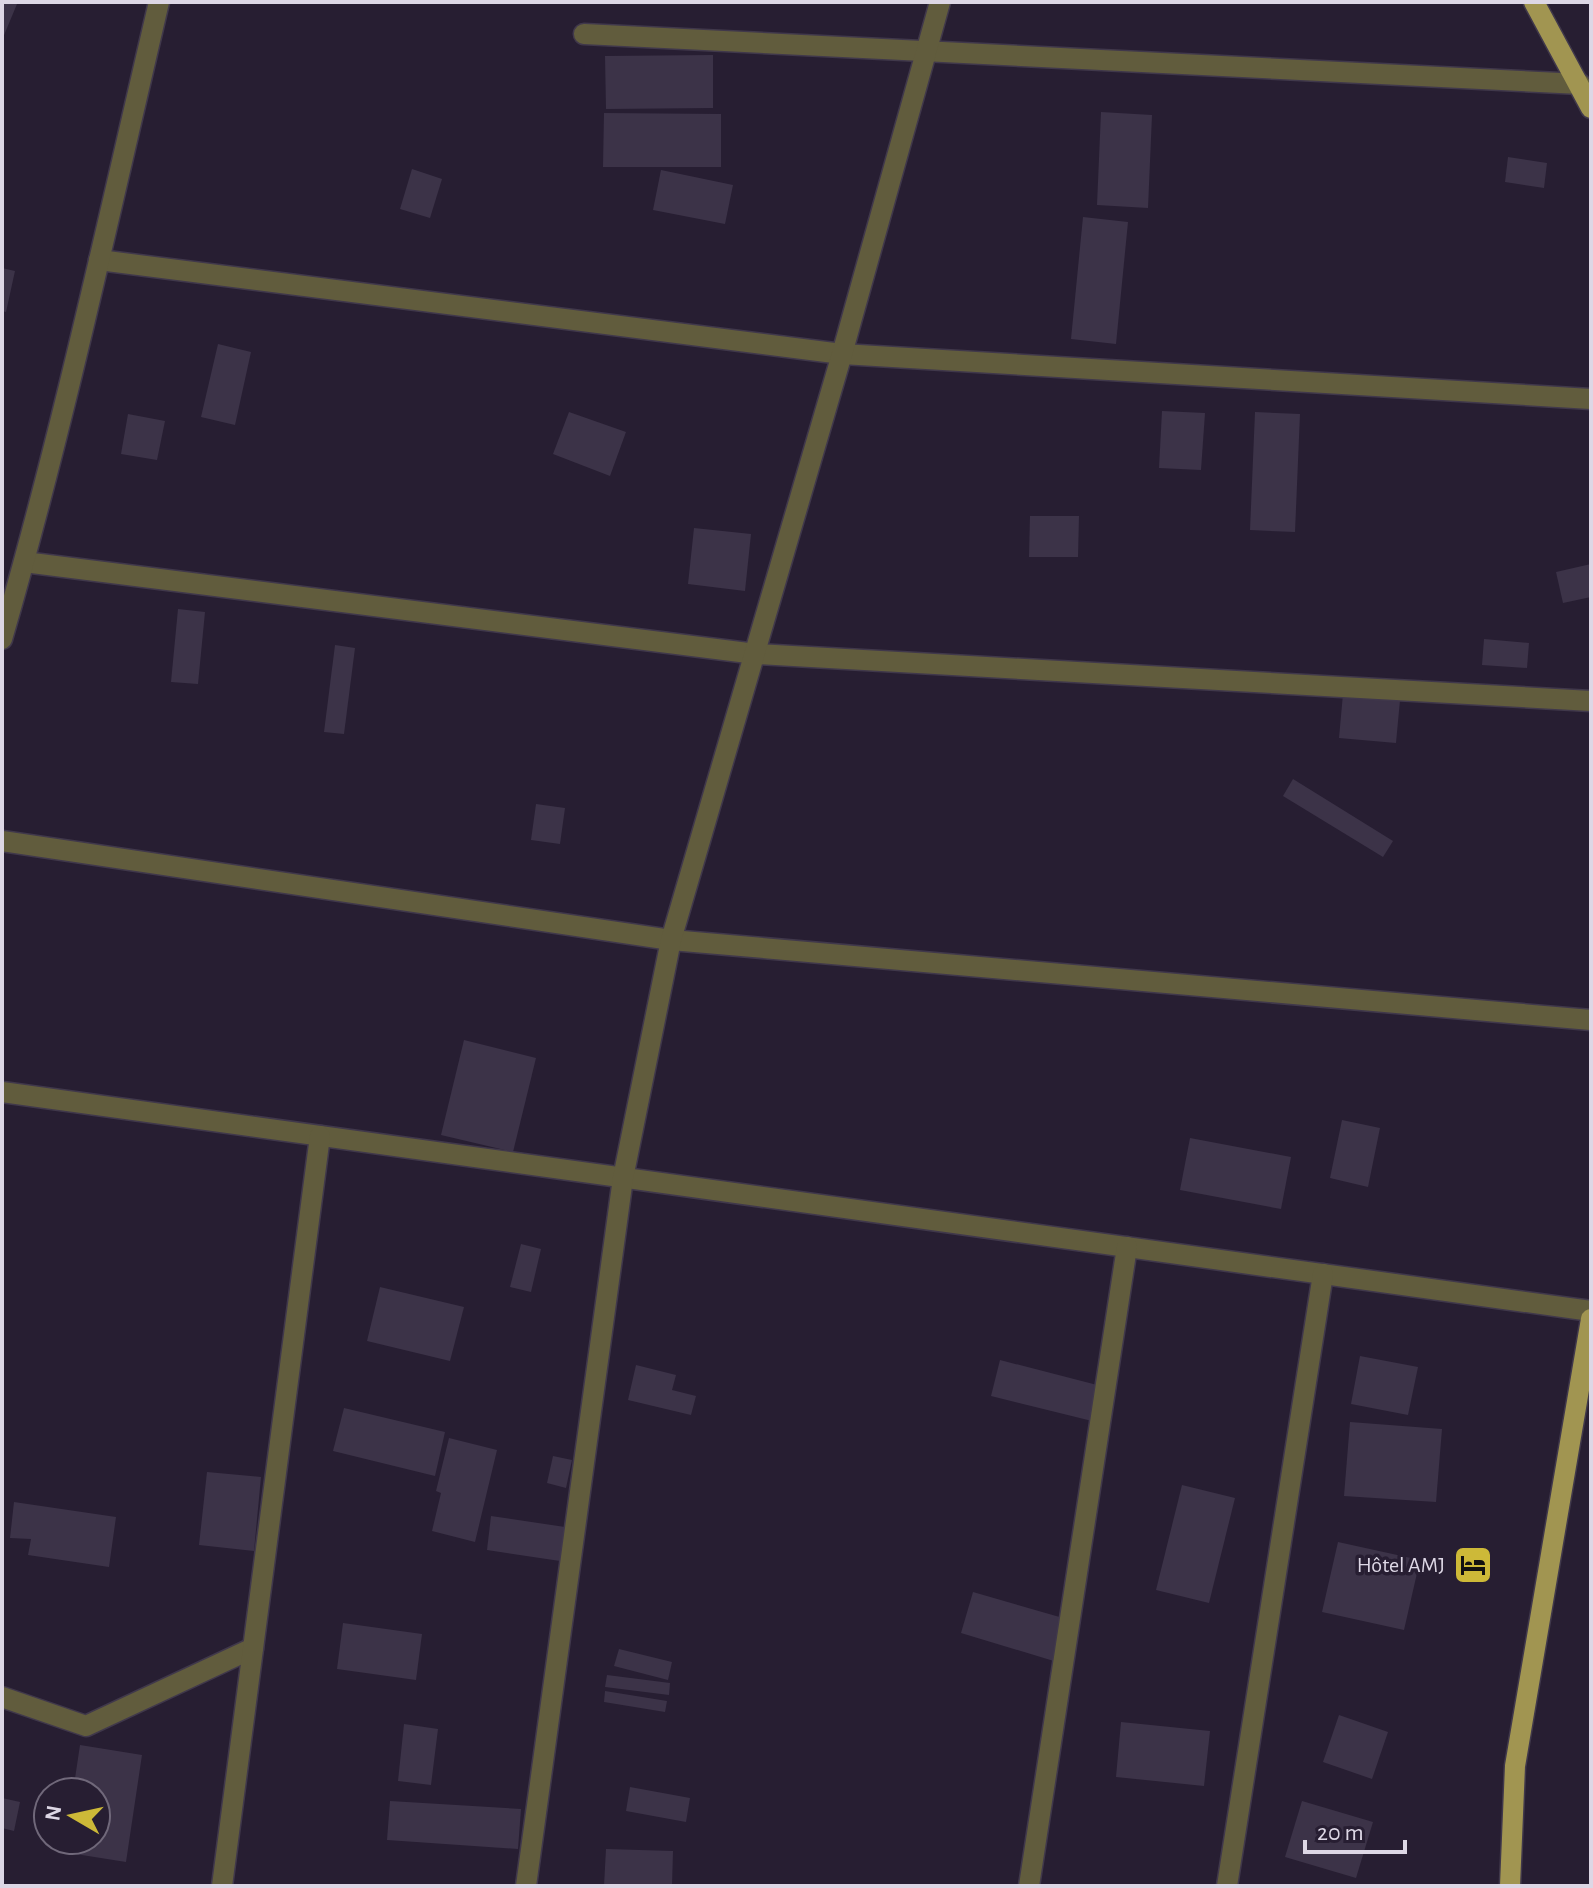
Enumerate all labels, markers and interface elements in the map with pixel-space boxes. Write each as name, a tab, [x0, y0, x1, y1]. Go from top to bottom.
hotel icon: Hôtel AMJ	[1452, 1544, 1494, 1586]
place label: Hôtel AMJ	[1357, 1554, 1445, 1576]
north arrow	[32, 1776, 112, 1856]
text: N	[41, 1804, 65, 1822]
scale bar	[1305, 1804, 1405, 1854]
text: 20 m	[1317, 1821, 1364, 1845]

